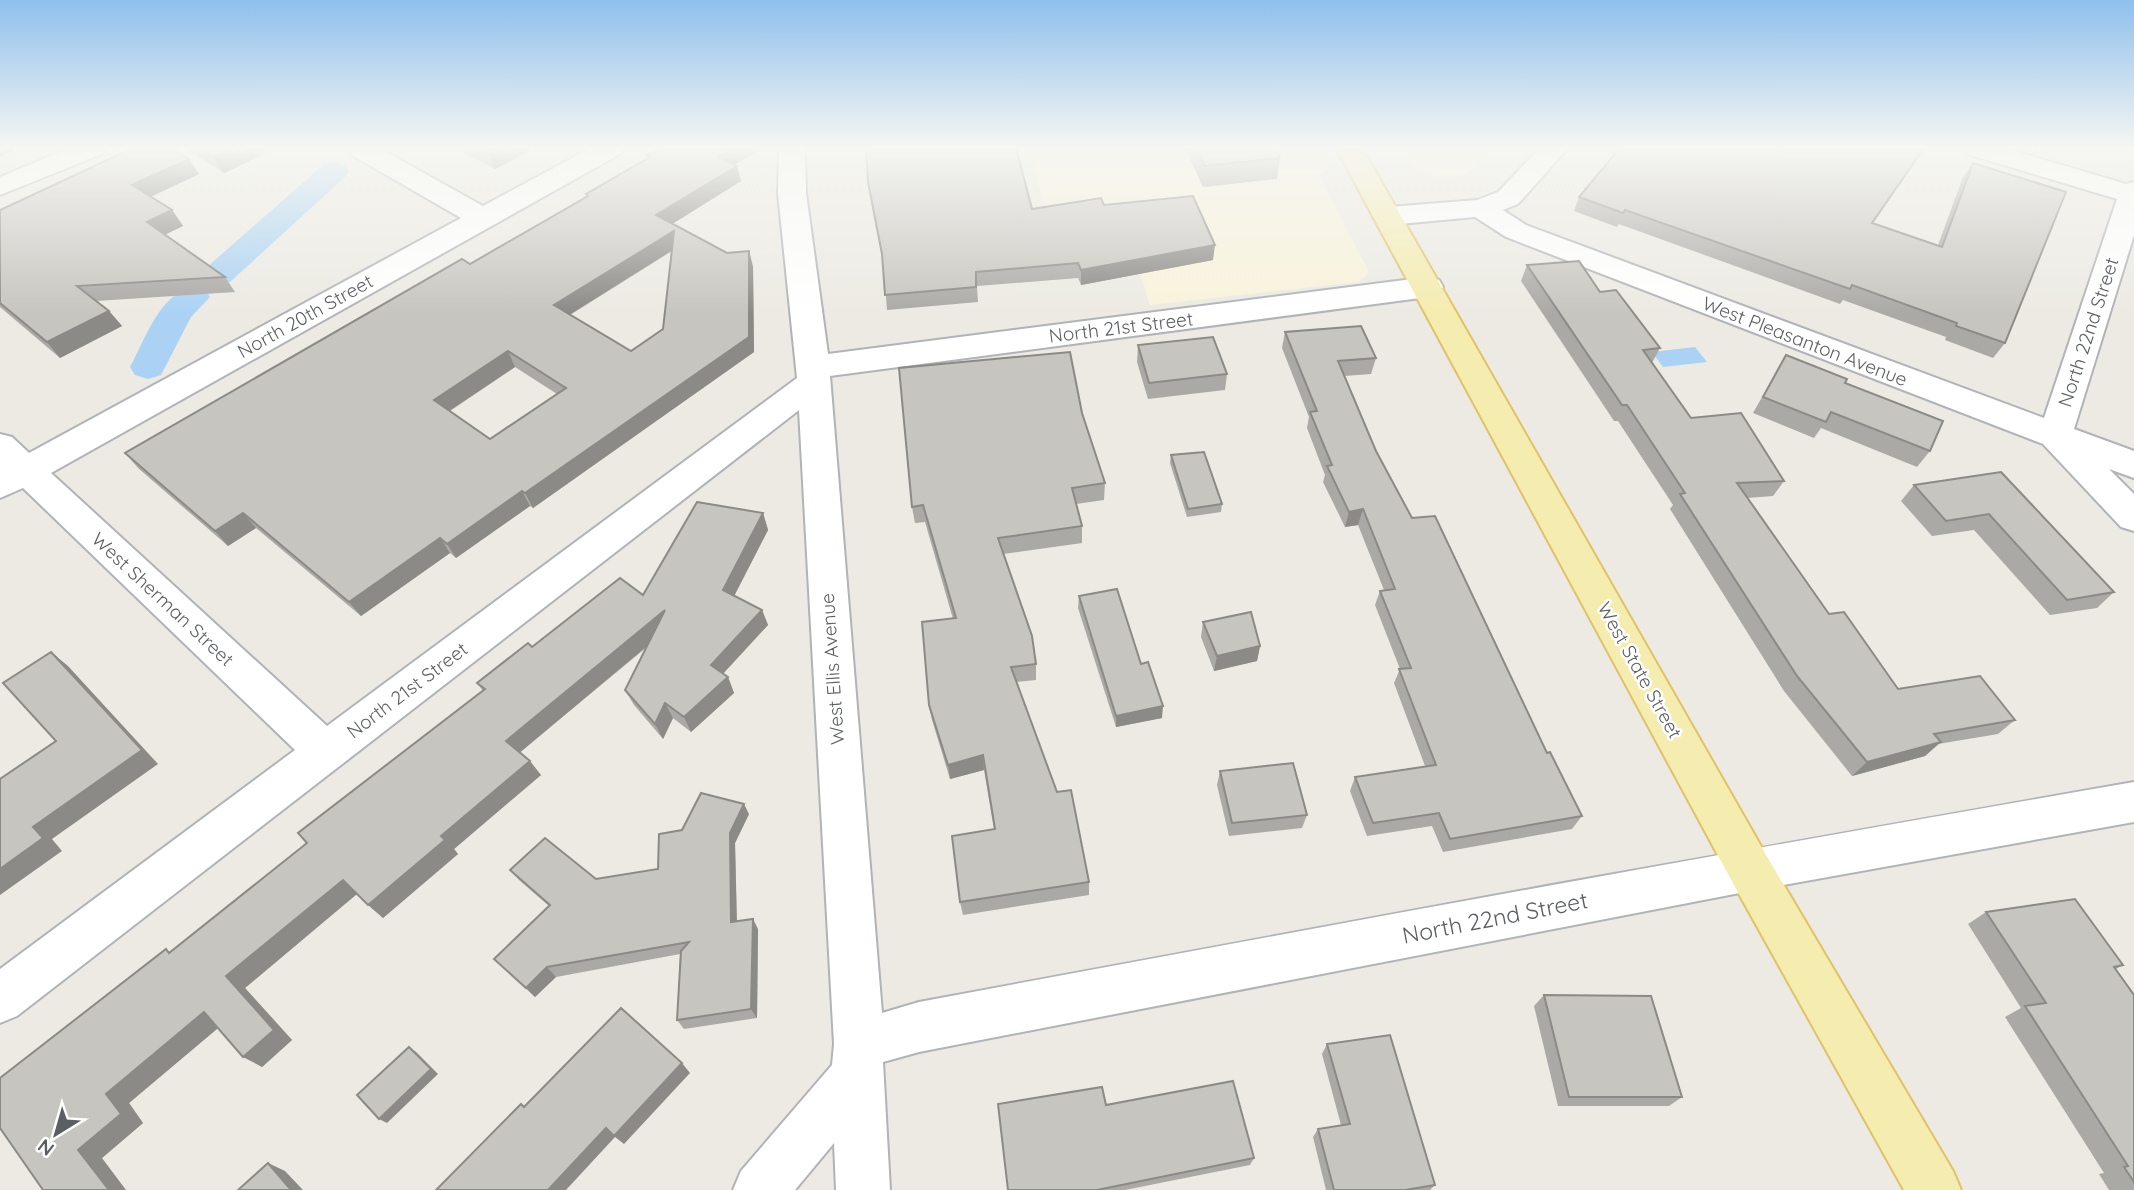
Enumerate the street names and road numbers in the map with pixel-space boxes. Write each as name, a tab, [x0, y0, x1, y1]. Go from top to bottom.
street label: North 22nd Street	[2053, 254, 2123, 410]
street label: North 20th Street	[233, 269, 377, 363]
street label: West Pleasanton Avenue	[1699, 291, 1911, 391]
street label: North 21st Street	[1048, 306, 1194, 348]
street label: West Sherman Street	[87, 527, 239, 671]
street label: West Ellis Avenue	[815, 592, 849, 746]
street label: West State Street	[1593, 598, 1687, 742]
street label: North 21st Street	[342, 637, 472, 743]
street label: North 22nd Street	[1400, 885, 1590, 950]

